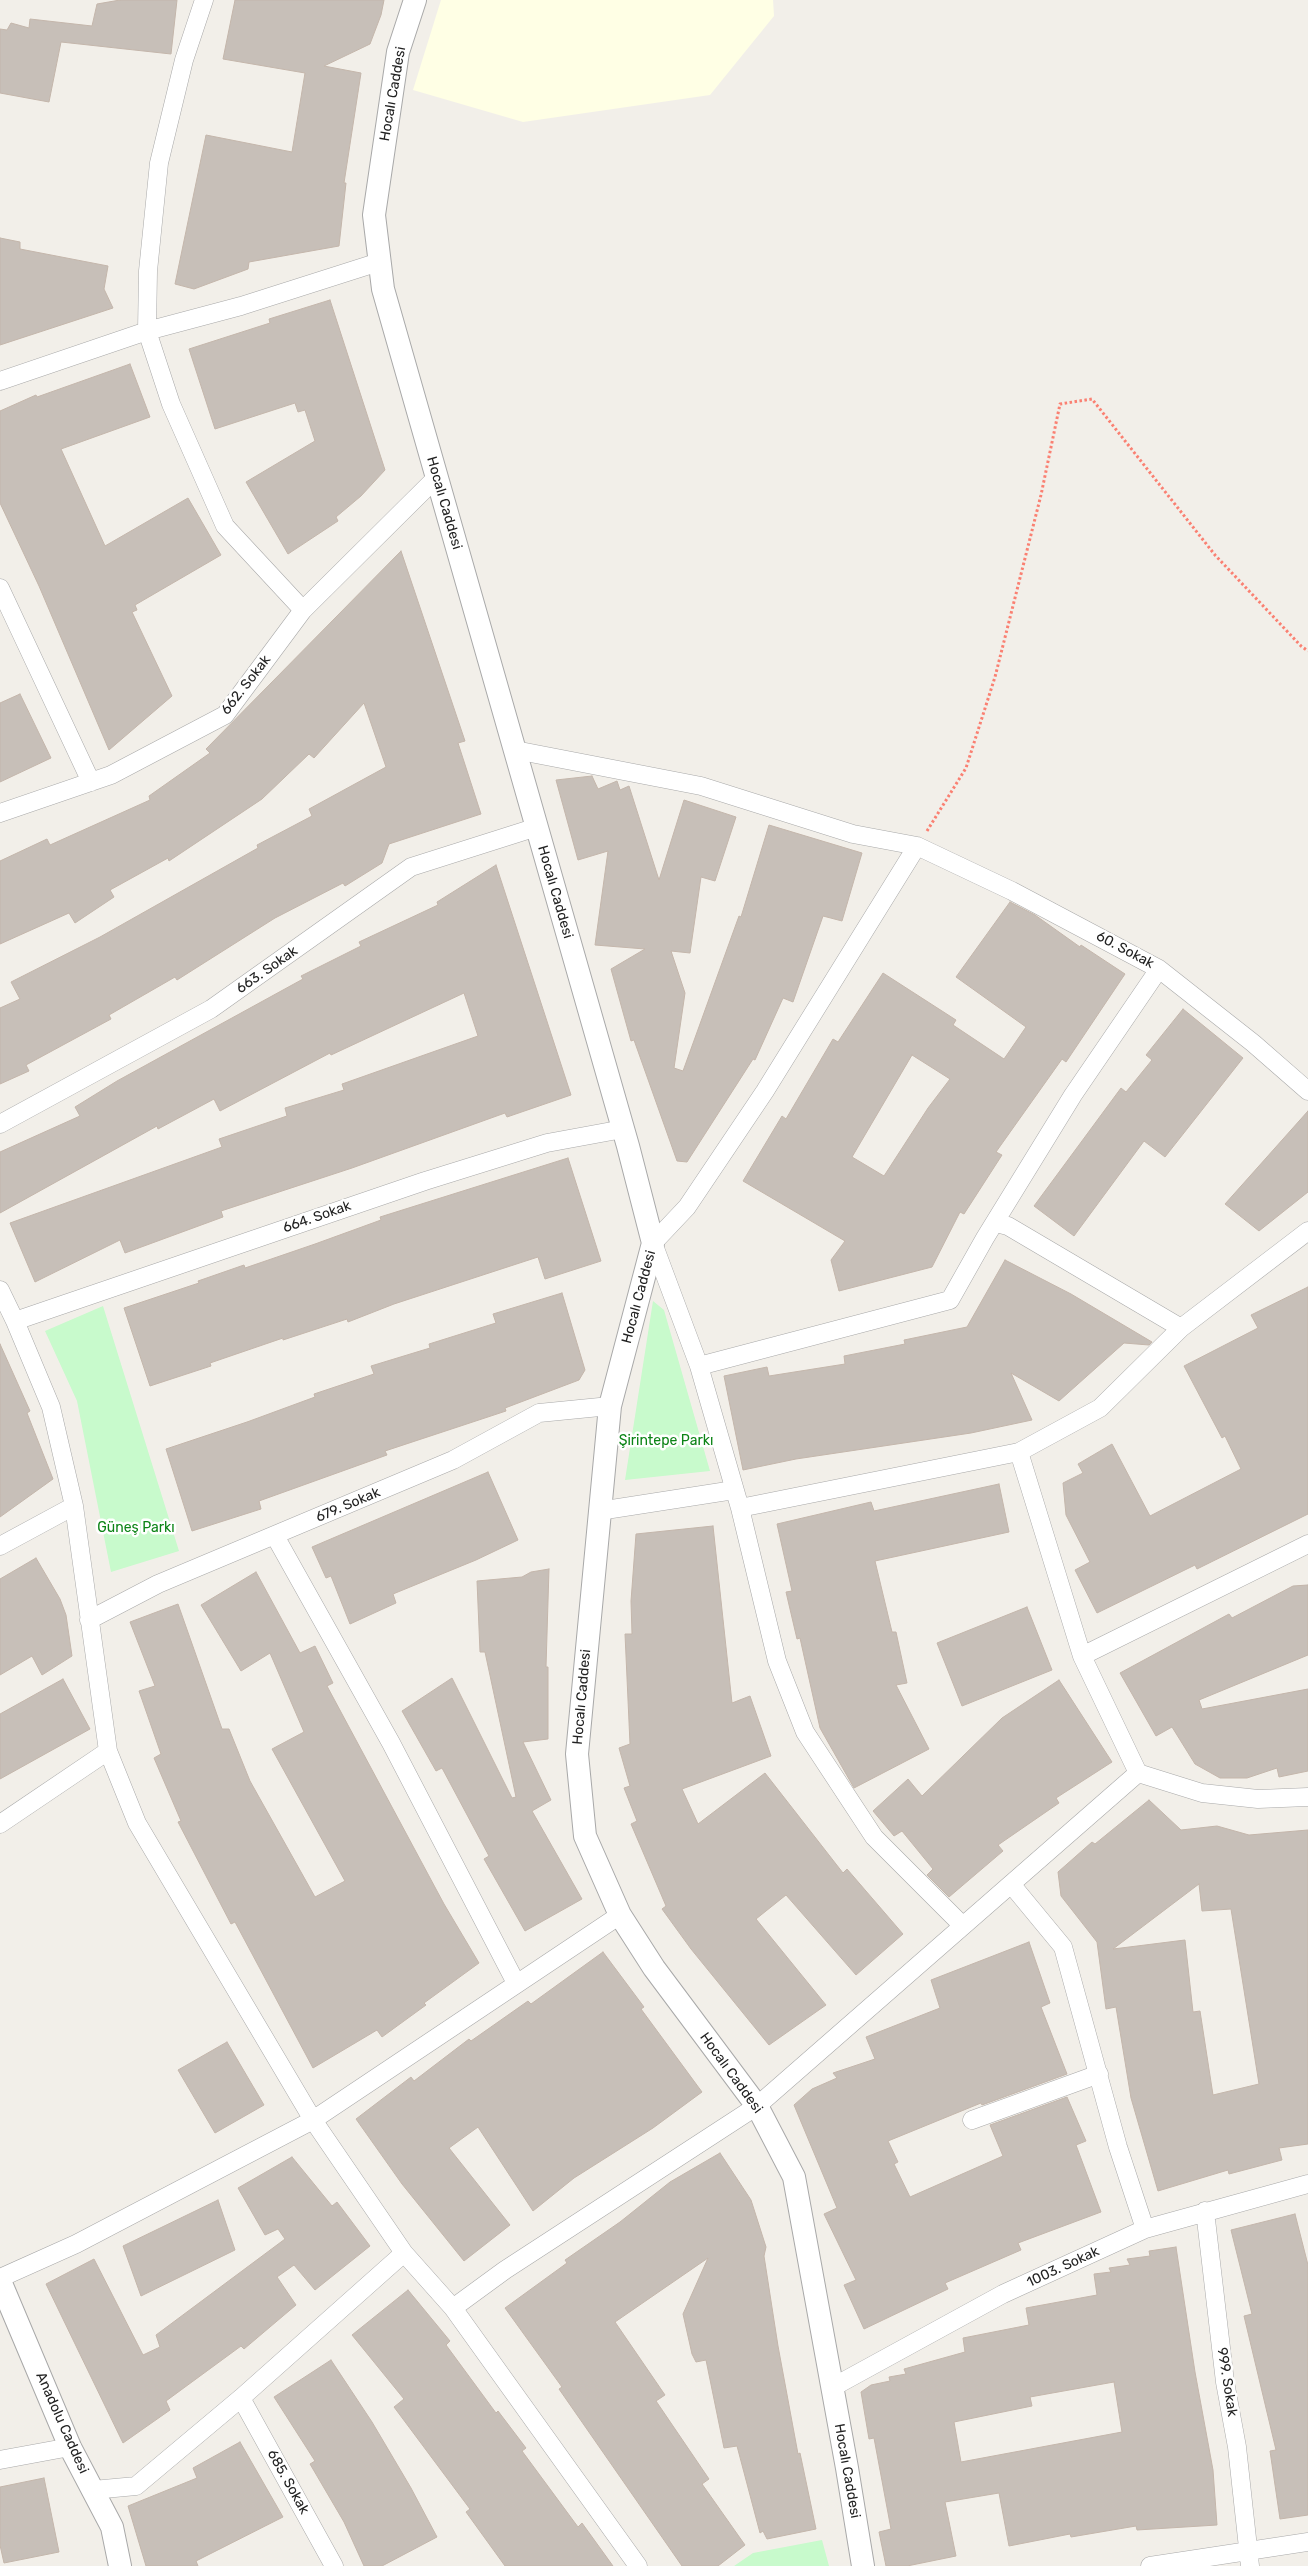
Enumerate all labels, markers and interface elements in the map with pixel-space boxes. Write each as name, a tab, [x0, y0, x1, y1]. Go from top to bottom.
street label: Hocalı Caddesi	[376, 45, 410, 143]
street label: Hocalı Caddesi	[423, 455, 465, 551]
street label: 662. Sokak	[218, 652, 274, 718]
street label: Hocalı Caddesi	[534, 844, 576, 940]
street label: 60. Sokak	[1093, 928, 1157, 972]
street label: 663. Sokak	[233, 943, 301, 997]
street label: 664. Sokak	[281, 1197, 353, 1237]
street label: Hocalı Caddesi	[618, 1249, 660, 1345]
park label: Şirintepe Parkı	[619, 1433, 713, 1449]
street label: 679. Sokak	[313, 1484, 383, 1526]
park label: Güneş Parkı	[97, 1520, 175, 1536]
street label: Hocalı Caddesi	[569, 1649, 595, 1745]
street label: Hocalı Caddesi	[696, 2029, 766, 2117]
street label: 1003. Sokak	[1024, 2243, 1102, 2291]
street label: 999. Sokak	[1213, 2346, 1241, 2418]
street label: Anadolu Caddesi	[32, 2370, 92, 2476]
street label: Hocalı Caddesi	[830, 2422, 864, 2520]
street label: 685. Sokak	[263, 2447, 313, 2517]

